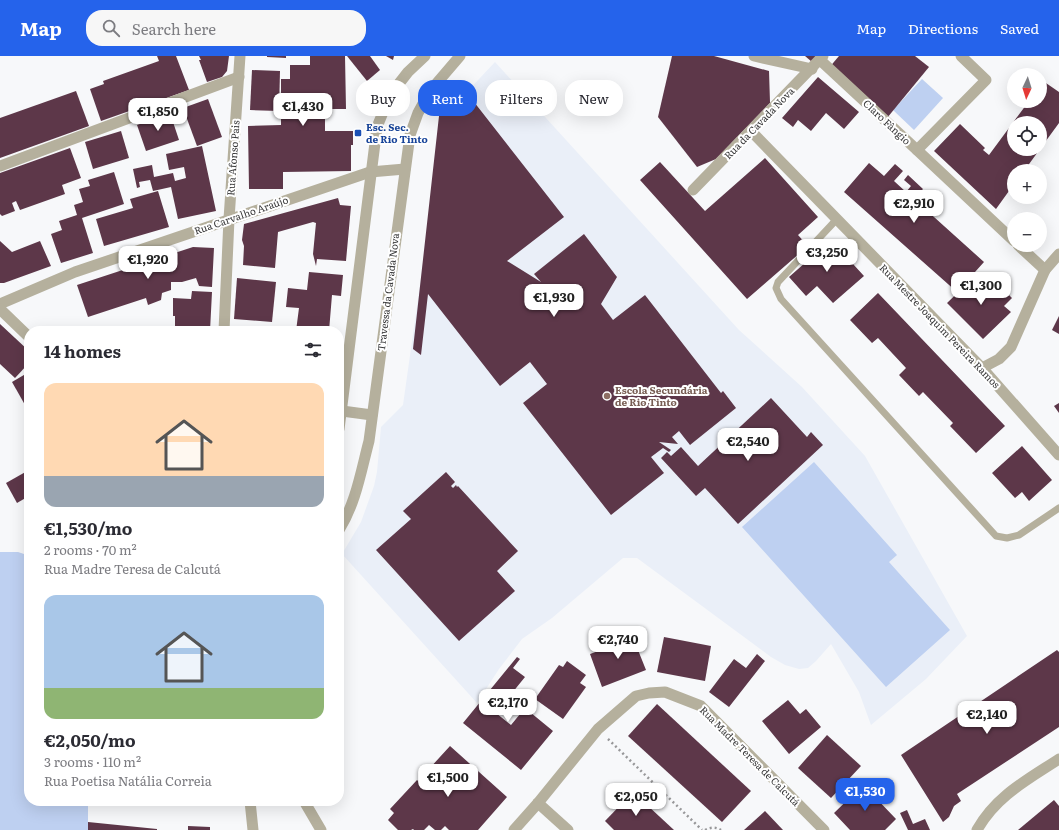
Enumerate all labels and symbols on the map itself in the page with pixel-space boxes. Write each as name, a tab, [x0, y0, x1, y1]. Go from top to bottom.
north arrow	[1007, 68, 1047, 108]
street label: Rua da Cavada Nova	[720, 83, 798, 162]
pin: €1,430	[270, 93, 336, 127]
street label: Claro Fângio	[860, 96, 915, 148]
pin: €1,850	[125, 98, 191, 132]
street label: Rua Afonso Pais	[222, 119, 243, 196]
place label: Esc. Sec. de Rio Tinto	[366, 119, 428, 146]
marker: Esc. Sec. de Rio Tinto	[353, 128, 363, 138]
pin: €2,910	[881, 190, 947, 224]
street label: Rua Carvalho Araújo	[192, 191, 290, 238]
street label: Travessa da Cavada Nova	[373, 232, 402, 352]
pin: €3,250	[794, 239, 860, 273]
pin: €1,920	[115, 246, 181, 280]
street label: Rua Mestre Joaquim Pereira Ramos	[877, 260, 1004, 392]
pin: €1,300	[948, 272, 1014, 306]
pin: €1,930	[521, 284, 587, 318]
place label: Escola Secundária de Rio Tinto	[615, 382, 708, 409]
marker: Escola Secundária de Rio Tinto	[602, 391, 612, 401]
pin: €2,540	[715, 428, 781, 462]
pin: €2,740	[585, 626, 651, 660]
pin: €2,170	[475, 689, 541, 723]
pin: €2,140	[954, 701, 1020, 735]
street label: Rua Madre Teresa de Calcutá	[697, 702, 804, 809]
pin: €1,500	[415, 764, 481, 798]
pin: €1,530	[832, 778, 898, 812]
pin: €2,050	[603, 783, 669, 817]

